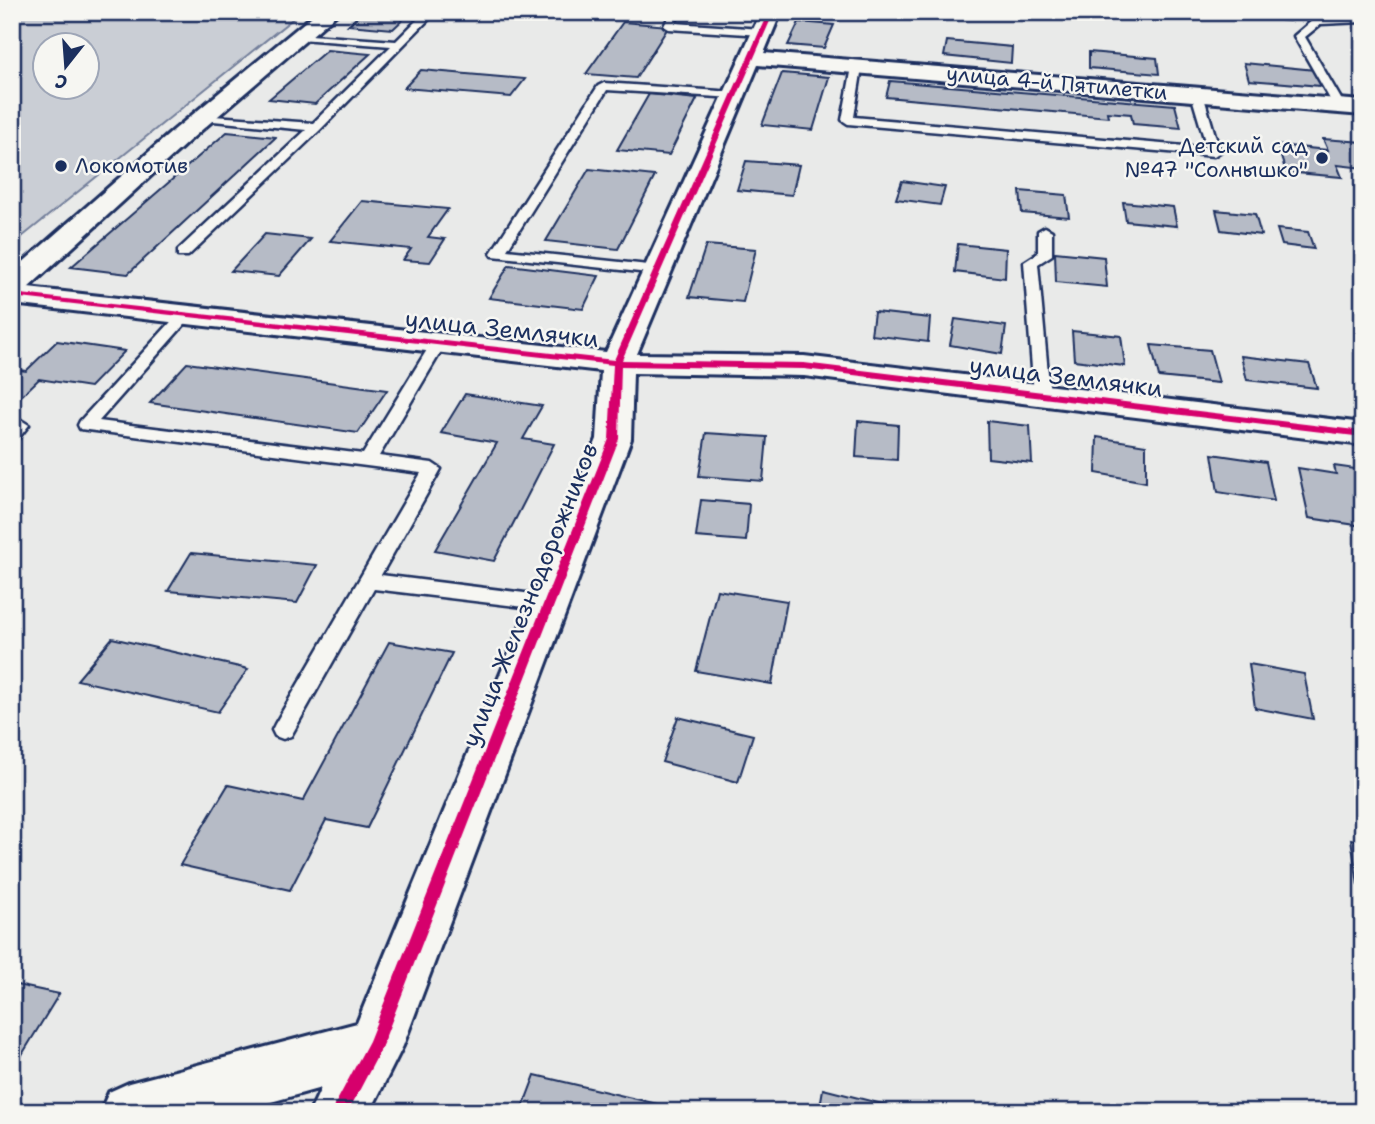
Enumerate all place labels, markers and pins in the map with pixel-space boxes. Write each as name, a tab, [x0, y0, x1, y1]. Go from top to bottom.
place label: Детский сад №47 "Солнышко"	[1125, 132, 1308, 184]
marker: Детский сад №47 "Солнышко"	[1314, 150, 1330, 166]
place label: Локомотив	[75, 152, 188, 180]
marker: Локомотив	[53, 158, 69, 174]

